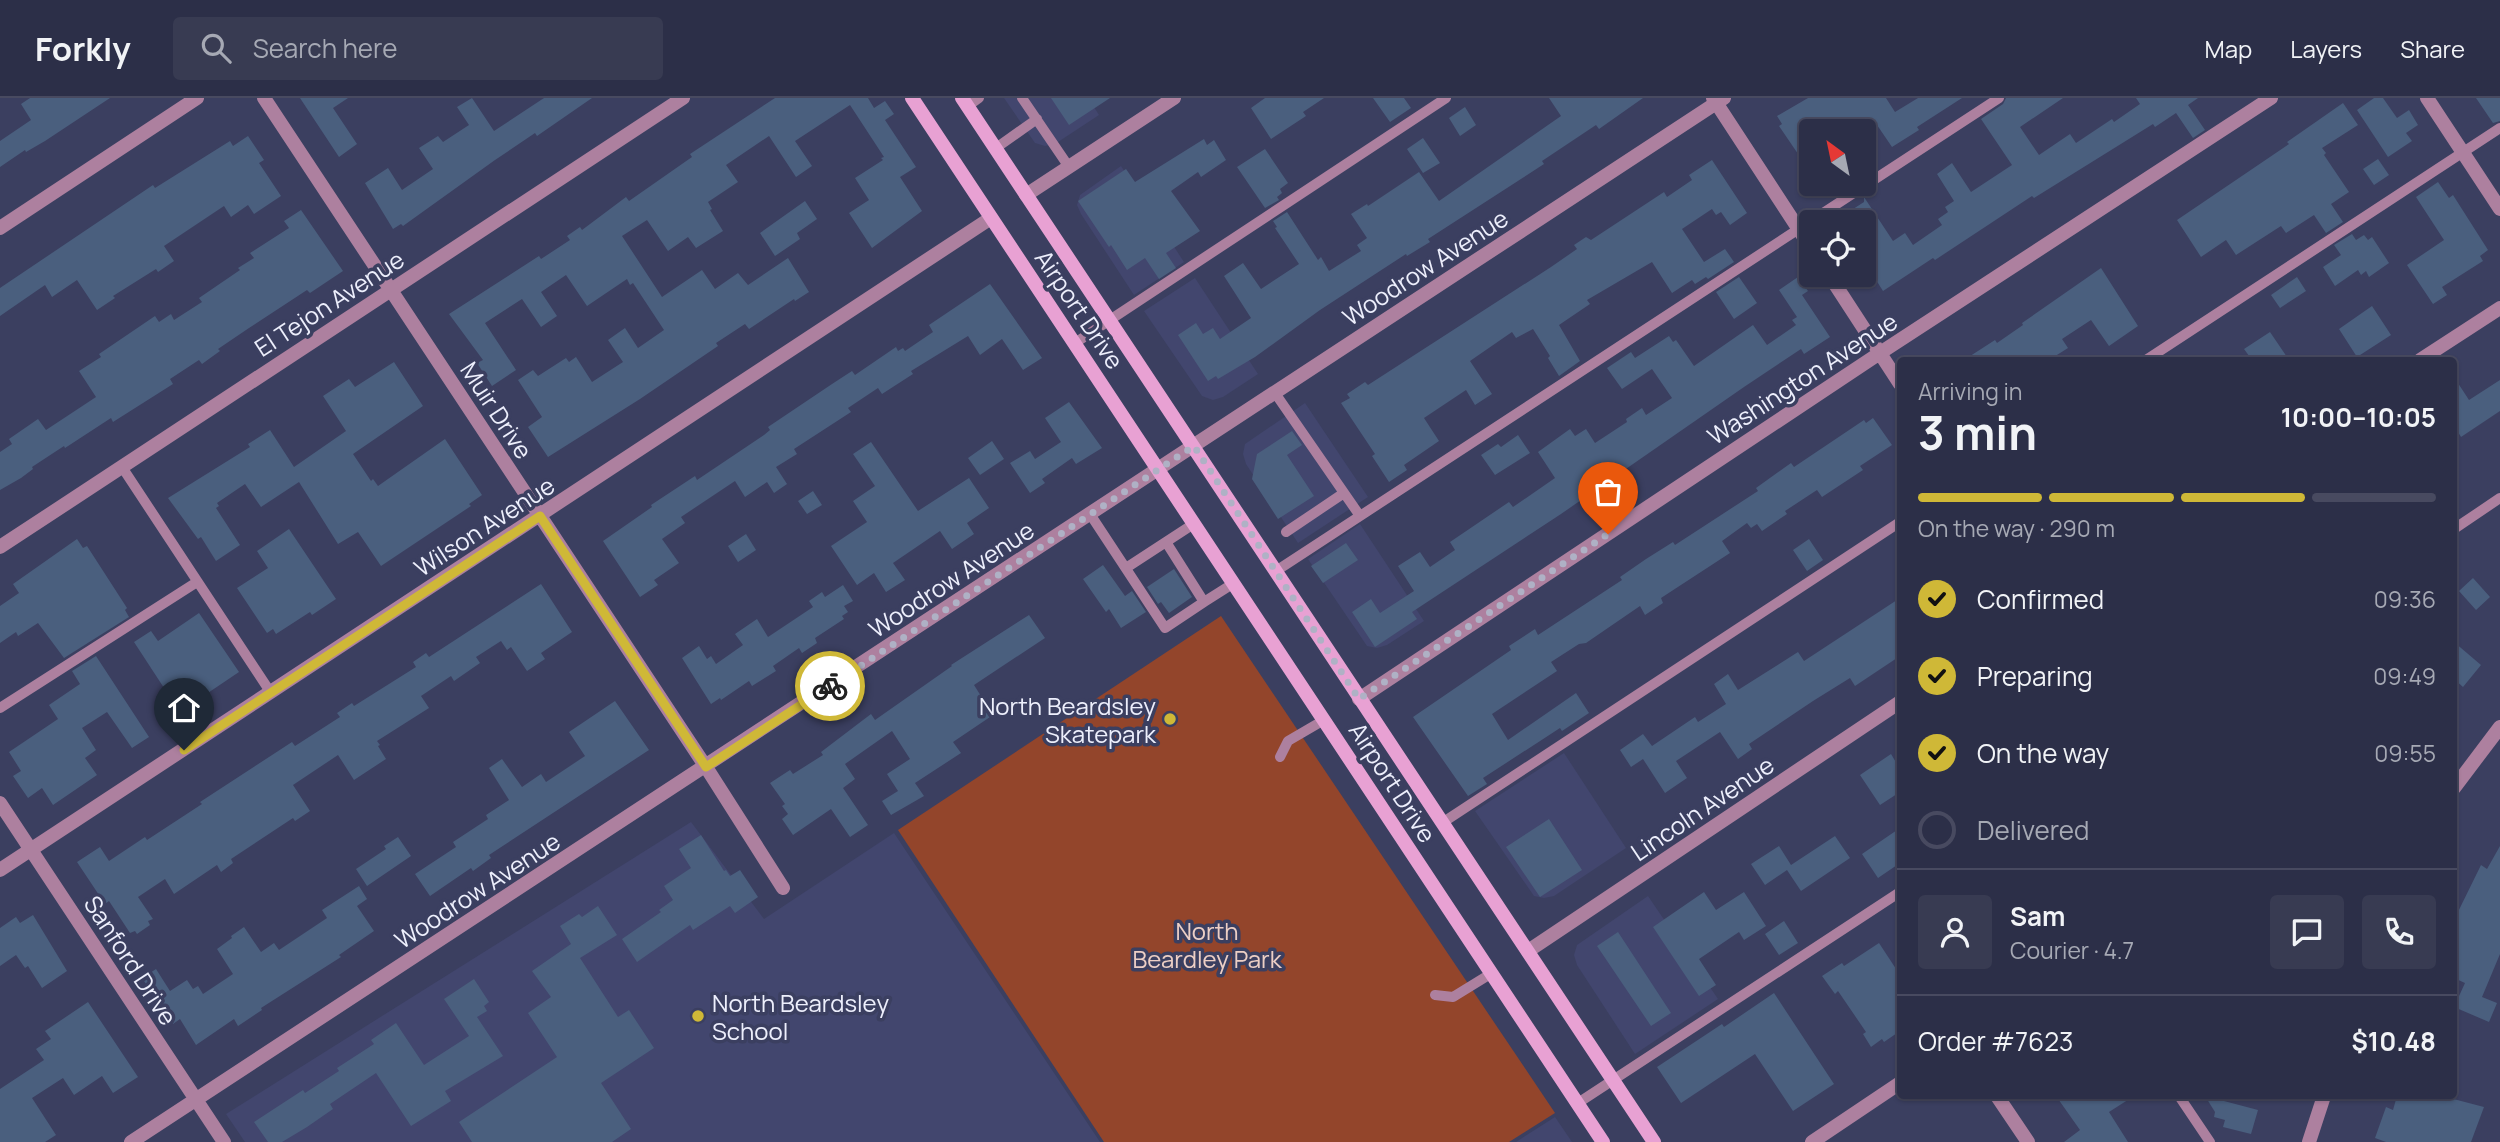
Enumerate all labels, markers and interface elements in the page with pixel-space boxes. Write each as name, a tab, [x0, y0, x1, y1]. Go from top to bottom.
search box	[173, 17, 663, 80]
text: Forkly	[35, 26, 131, 71]
icon: search	[197, 29, 235, 67]
text: Search here	[253, 30, 397, 66]
text: Map	[2205, 32, 2252, 65]
text: Layers	[2290, 32, 2362, 65]
text: Share	[2400, 32, 2465, 65]
north arrow	[1799, 119, 1876, 196]
map controls	[1799, 119, 1876, 287]
street label: Woodrow Avenue	[1336, 201, 1514, 333]
button: locate	[1799, 210, 1876, 287]
street label: El Tejon Avenue	[248, 242, 410, 364]
street label: Airport Drive	[1028, 243, 1132, 375]
street label: Washington Avenue	[1701, 304, 1903, 452]
street label: Muir Drive	[453, 355, 541, 465]
text: Arriving in	[1918, 375, 2023, 407]
text: 10:00–10:05	[2281, 399, 2436, 435]
text: 3 min	[1918, 401, 2037, 464]
pin	[1578, 462, 1638, 534]
street label: Wilson Avenue	[407, 468, 561, 584]
icon: bag	[1589, 473, 1627, 511]
text: On the way · 290 m	[1918, 512, 2115, 544]
street label: Woodrow Avenue	[862, 513, 1040, 645]
icon: check	[1918, 580, 1956, 618]
text: Confirmed	[1977, 581, 2104, 617]
text: 09:36	[2374, 583, 2436, 615]
courier	[795, 651, 865, 721]
icon: check	[1918, 657, 1956, 695]
text: Preparing	[1977, 658, 2093, 694]
text: 09:49	[2373, 660, 2436, 692]
icon: bike	[811, 667, 849, 705]
pin	[154, 678, 214, 750]
icon: home	[165, 689, 203, 727]
place label: North Beardsley Skatepark	[979, 689, 1157, 750]
marker: North Beardsley Skatepark	[1162, 711, 1178, 727]
street label: Airport Drive	[1342, 716, 1444, 848]
icon: check	[1918, 734, 1956, 772]
text: On the way	[1977, 735, 2109, 771]
text: 09:55	[2374, 737, 2436, 769]
street label: Lincoln Avenue	[1624, 748, 1780, 868]
text: Delivered	[1977, 812, 2089, 848]
street label: Woodrow Avenue	[388, 824, 566, 956]
street label: Sanford Drive	[77, 889, 185, 1031]
button: person	[1918, 895, 1992, 969]
button: chat	[2270, 895, 2344, 969]
button: phone	[2362, 895, 2436, 969]
text: Sam	[2010, 898, 2065, 934]
park label: North Beardley Park	[1132, 914, 1283, 975]
text: Courier · 4.7	[2010, 934, 2134, 966]
place label: North Beardsley School	[712, 986, 889, 1047]
marker: North Beardsley School	[690, 1008, 706, 1024]
text: Order #7623	[1918, 1023, 2073, 1059]
text: $10.48	[2352, 1023, 2436, 1059]

